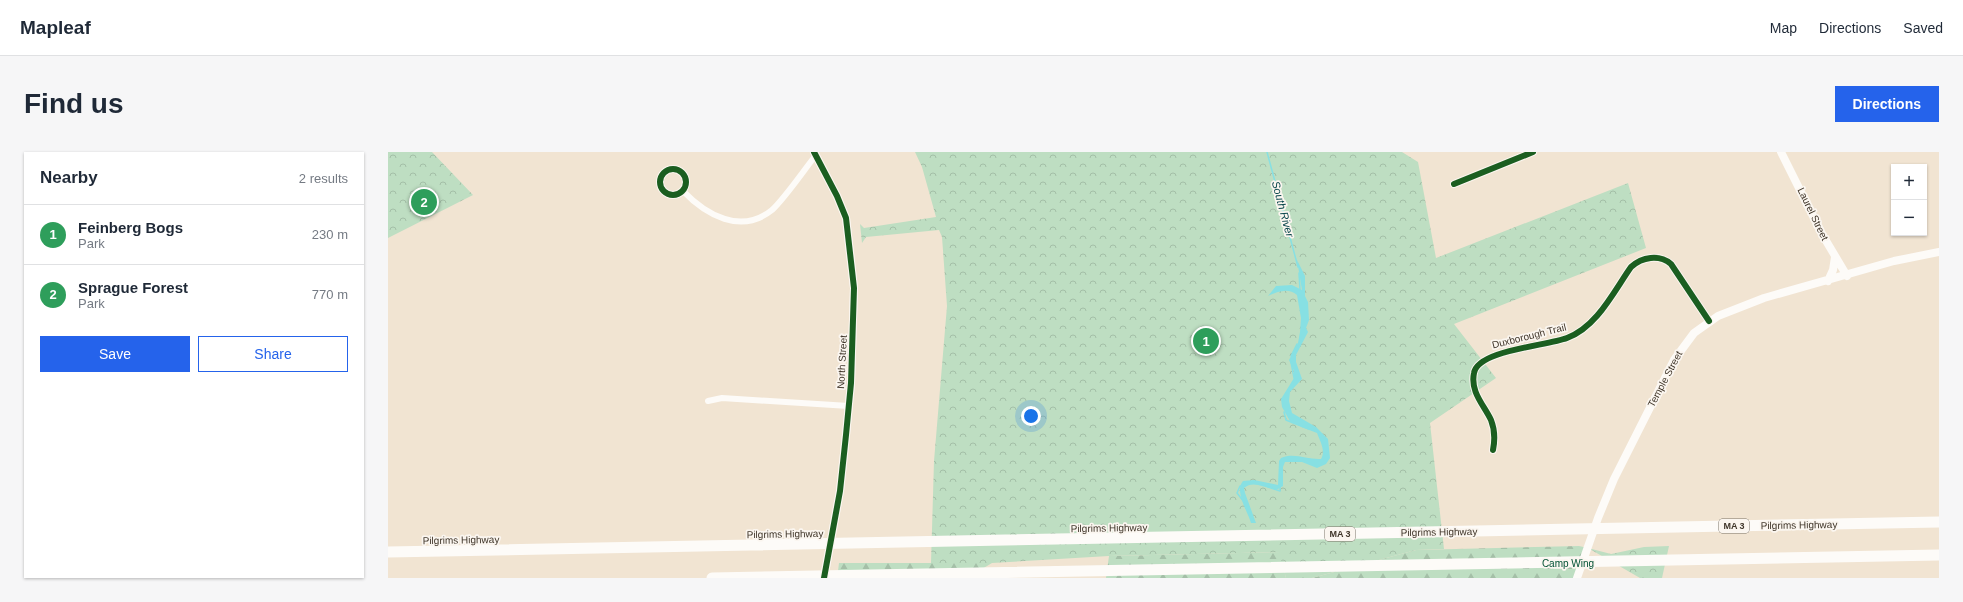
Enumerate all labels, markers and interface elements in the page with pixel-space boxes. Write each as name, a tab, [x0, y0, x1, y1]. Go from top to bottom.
text: Mapleaf	[20, 17, 91, 38]
text: Map	[1770, 20, 1797, 36]
text: Directions	[1819, 20, 1881, 36]
text: Saved	[1903, 20, 1943, 36]
button: Directions	[1835, 86, 1939, 122]
text: Find us	[24, 88, 124, 119]
map controls	[1891, 164, 1927, 236]
button: +	[1891, 164, 1927, 200]
text: Nearby	[40, 168, 98, 187]
text: 2 results	[299, 171, 348, 186]
water label: South River	[1270, 180, 1297, 240]
street label: Laurel Street	[1796, 186, 1831, 242]
pin: 2	[411, 187, 437, 217]
button: −	[1891, 200, 1927, 236]
text: Feinberg Bogs	[78, 219, 183, 236]
text: 1	[49, 227, 57, 242]
text: 230 m	[312, 227, 348, 242]
text: Park	[78, 236, 105, 251]
text: Sprague Forest	[78, 279, 188, 296]
text: 2	[49, 287, 57, 302]
text: 770 m	[312, 287, 348, 302]
text: Park	[78, 296, 105, 311]
street label: Duxborough Trail	[1491, 321, 1567, 351]
pin: 1	[1193, 326, 1219, 356]
street label: North Street	[835, 335, 849, 389]
button: Save	[40, 336, 190, 372]
button: Share	[198, 336, 348, 372]
street label: Temple Street	[1646, 349, 1684, 409]
your location	[1021, 406, 1041, 426]
road number: MA 3	[1719, 519, 1749, 533]
street label: Pilgrims Highway	[1761, 519, 1837, 531]
street label: Pilgrims Highway	[1071, 522, 1147, 534]
street label: Pilgrims Highway	[1401, 526, 1477, 538]
road number: MA 3	[1325, 527, 1355, 541]
street label: Pilgrims Highway	[747, 528, 823, 540]
street label: Pilgrims Highway	[423, 534, 499, 546]
park label: Camp Wing	[1542, 558, 1594, 569]

